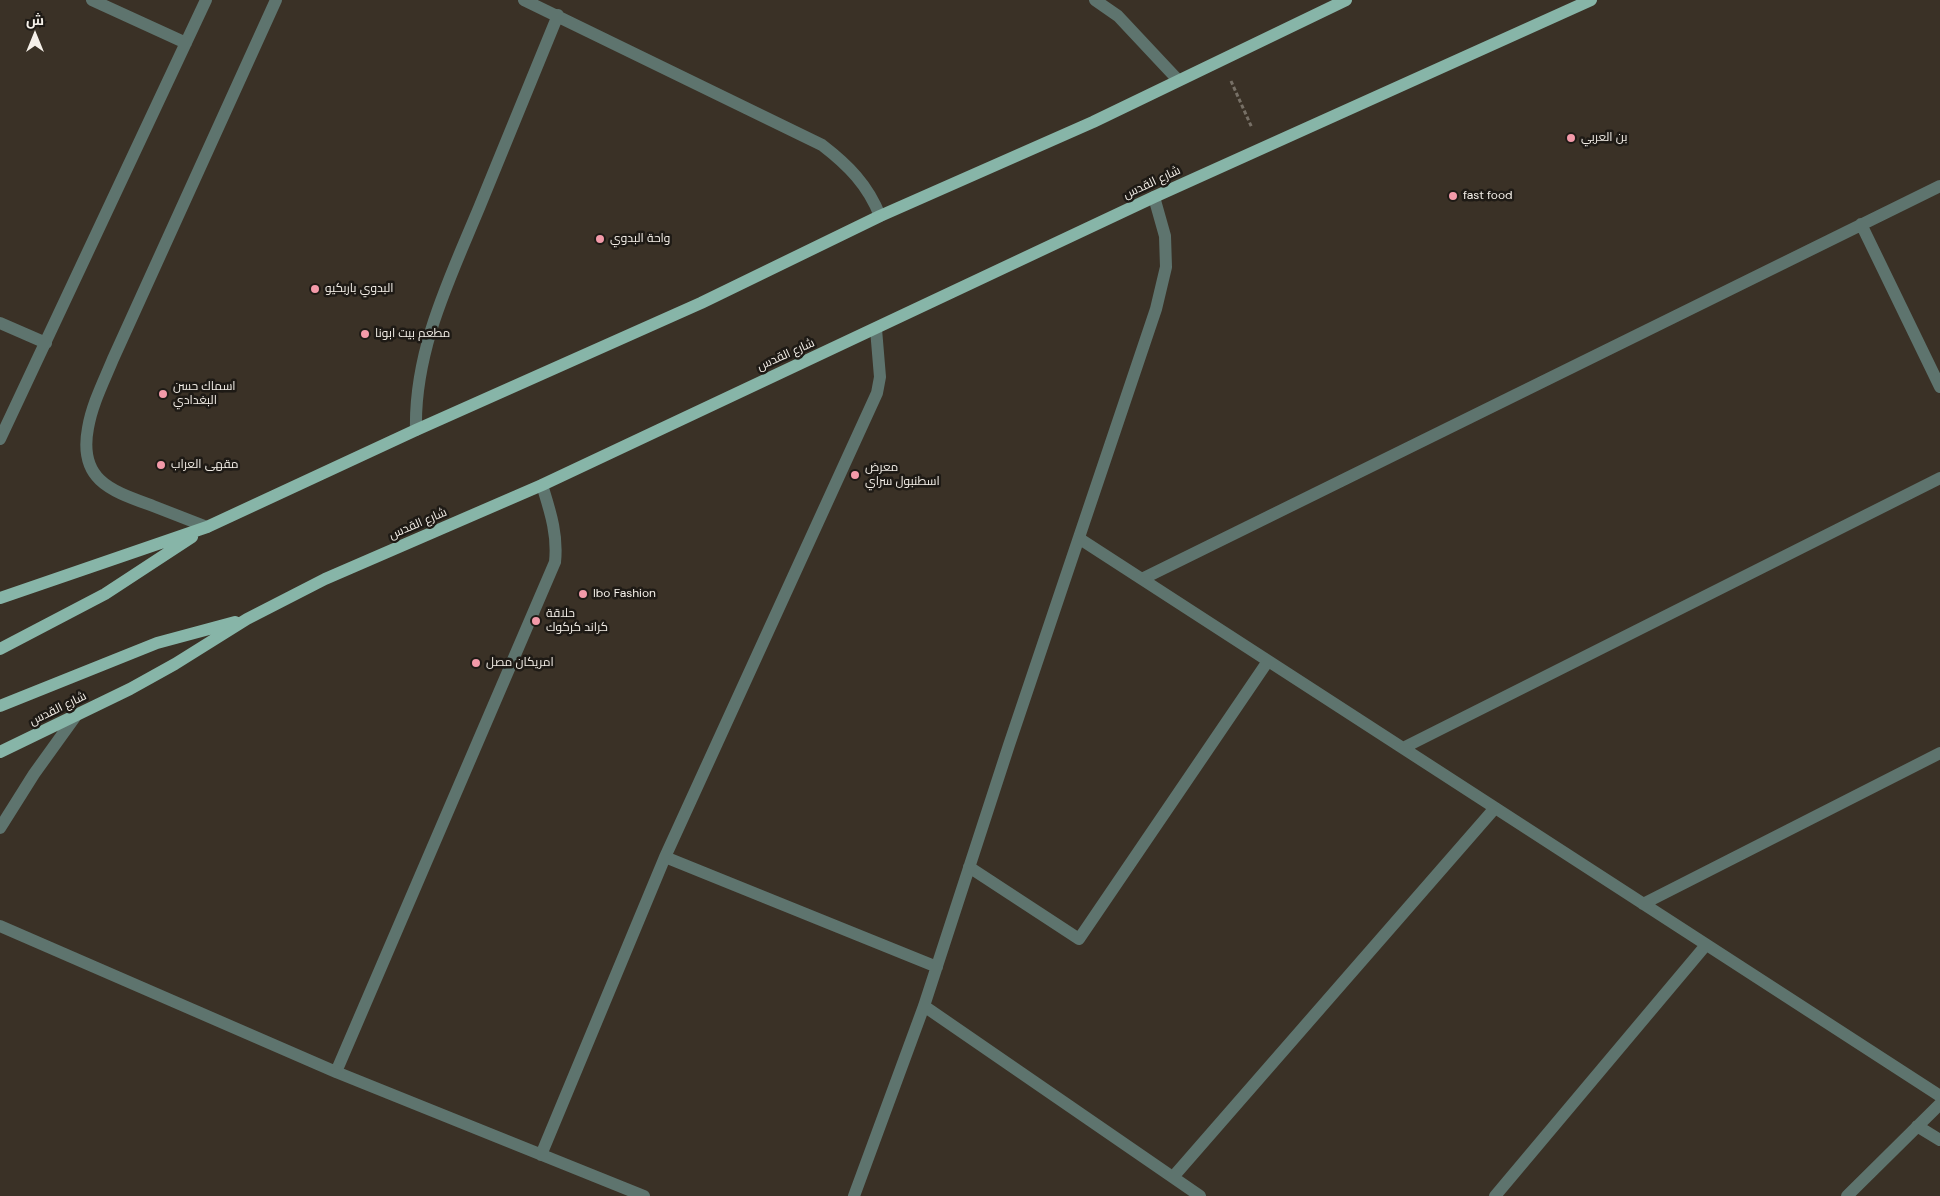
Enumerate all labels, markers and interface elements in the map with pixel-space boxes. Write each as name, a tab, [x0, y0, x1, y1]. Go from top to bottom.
north arrow	[10, 10, 60, 60]
text: ش	[26, 11, 44, 29]
place label: بن العربي	[1581, 131, 1627, 145]
marker: بن العربي	[1565, 132, 1577, 144]
street label: شارع القدس	[1121, 163, 1183, 203]
place label: fast food	[1463, 189, 1513, 203]
marker: fast food	[1447, 190, 1459, 202]
place label: واحة البدوي	[610, 232, 670, 246]
marker: واحة البدوي	[594, 233, 606, 245]
place label: البدوي باربكيو	[325, 282, 393, 296]
marker: البدوي باربكيو	[309, 283, 321, 295]
place label: مطعم بيت ابونا	[375, 327, 450, 341]
marker: مطعم بيت ابونا	[359, 328, 371, 340]
street label: شارع القدس	[755, 336, 817, 374]
place label: اسماك حسن البغدادي	[173, 380, 236, 408]
marker: اسماك حسن البغدادي	[157, 388, 169, 400]
place label: مقهى العراب	[171, 458, 239, 472]
marker: مقهى العراب	[155, 459, 167, 471]
place label: معرض اسطنبول سراي	[865, 461, 940, 489]
marker: معرض اسطنبول سراي	[849, 469, 861, 481]
street label: شارع القدس	[387, 505, 449, 543]
place label: Ibo Fashion	[593, 587, 656, 601]
marker: Ibo Fashion	[577, 588, 589, 600]
place label: حلاقة كراند كركوك	[546, 607, 608, 635]
marker: حلاقة كراند كركوك	[530, 615, 542, 627]
place label: امريكان مصل	[486, 656, 554, 670]
marker: امريكان مصل	[470, 657, 482, 669]
street label: شارع القدس	[27, 689, 89, 729]

